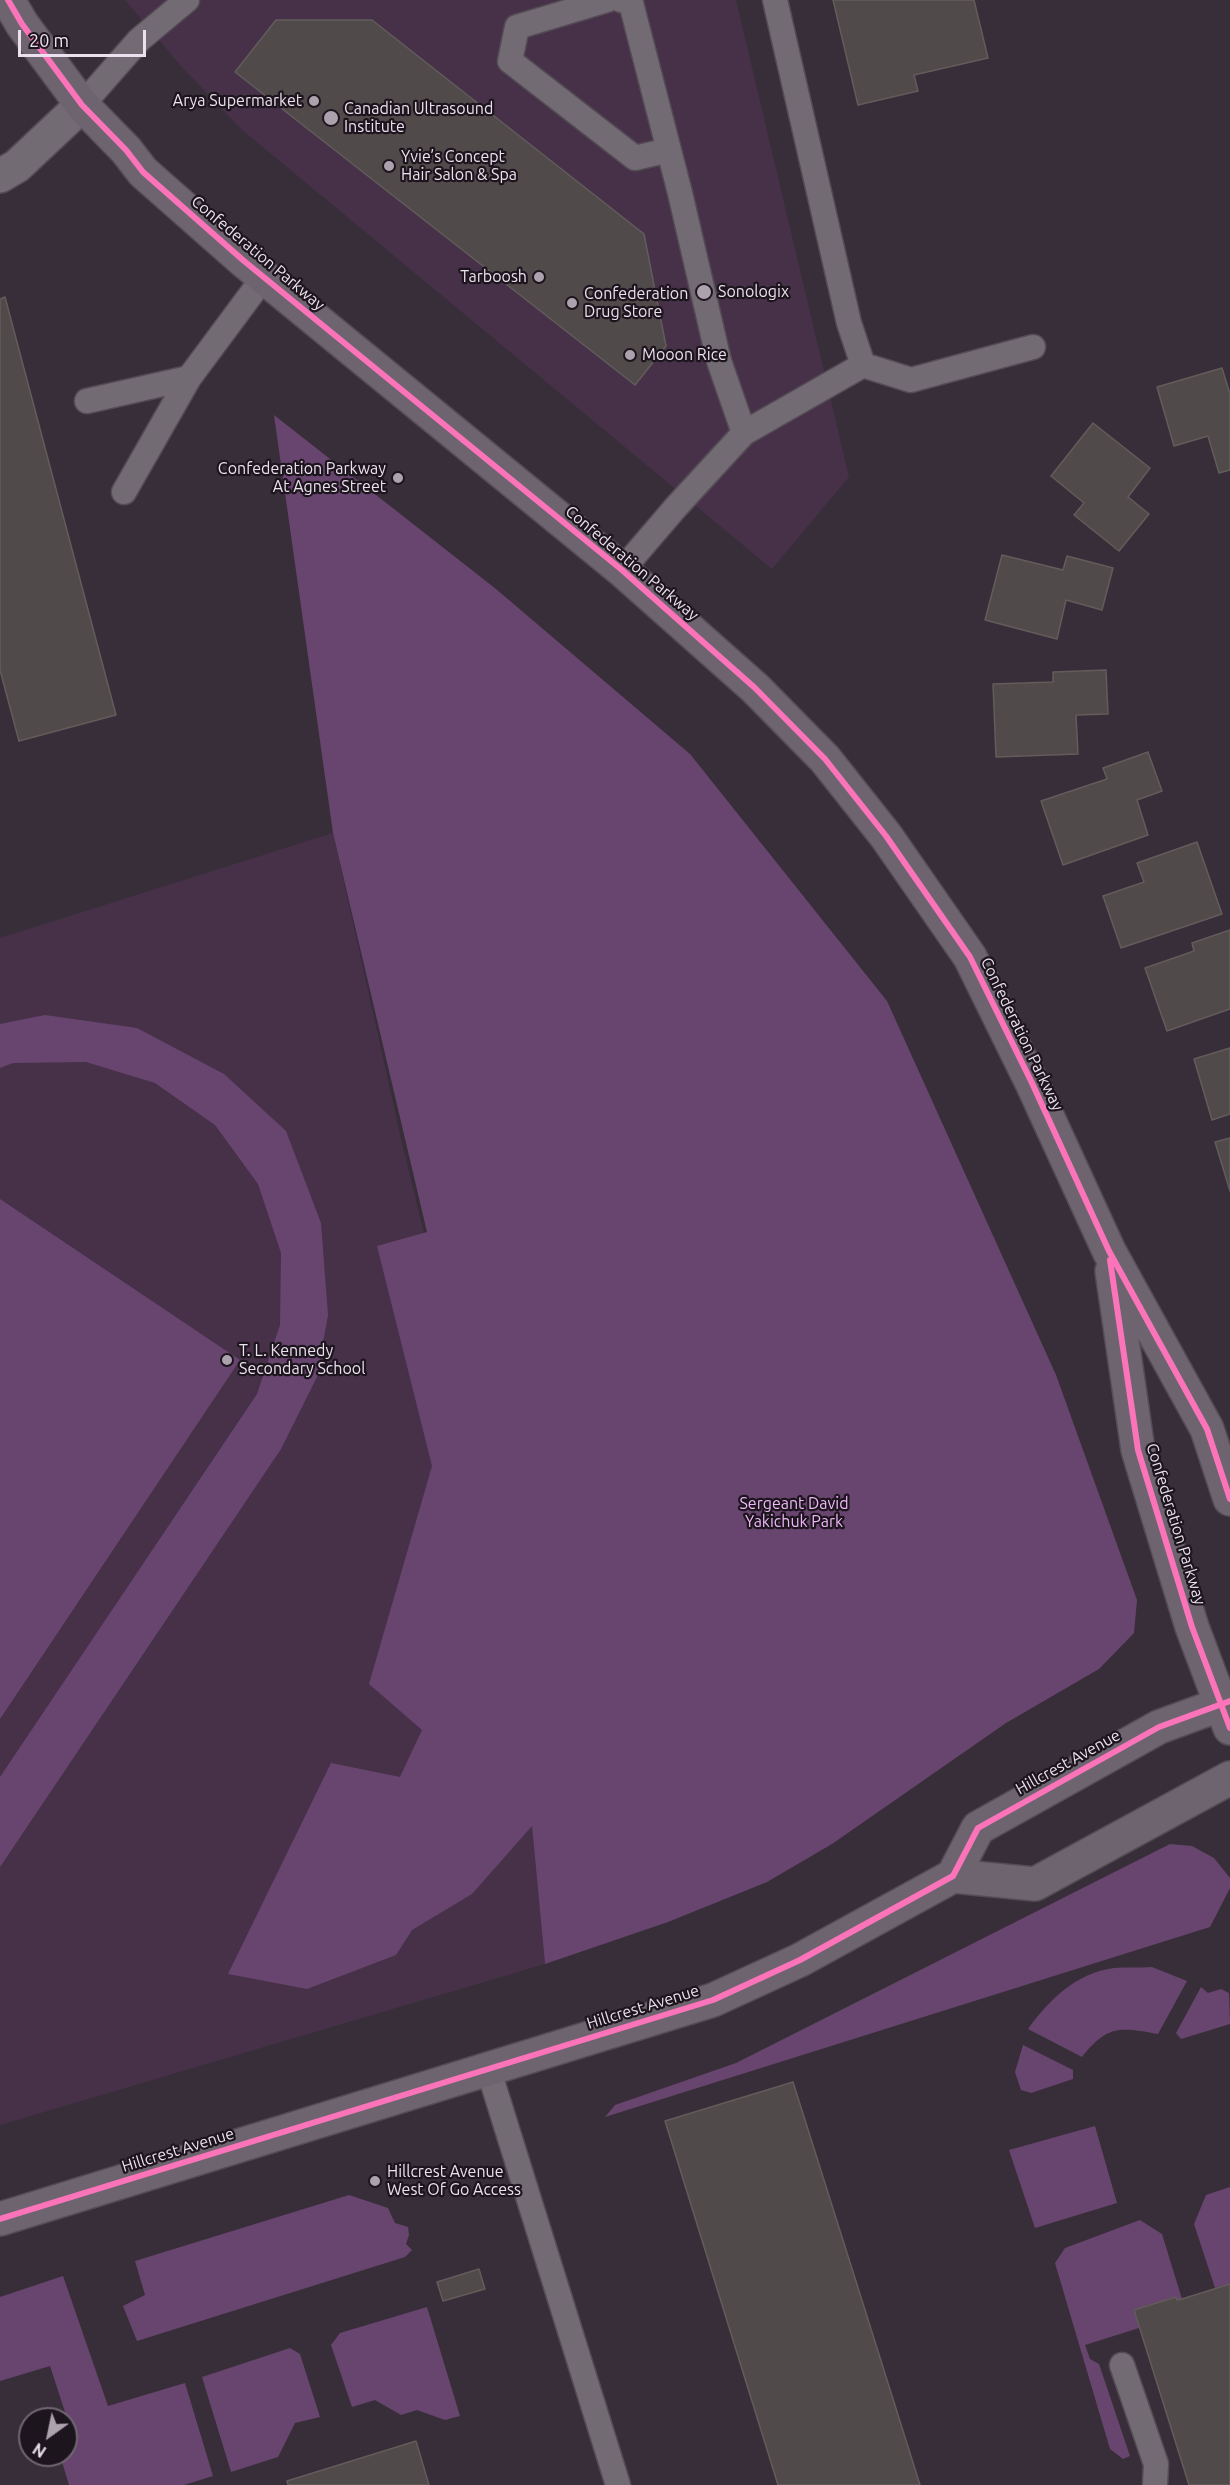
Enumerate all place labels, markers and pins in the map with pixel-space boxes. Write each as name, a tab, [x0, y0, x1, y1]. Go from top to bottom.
place label: Arya Supermarket	[173, 91, 302, 111]
marker: Arya Supermarket	[307, 94, 321, 108]
place label: Canadian Ultrasound Institute	[344, 99, 493, 137]
marker: Canadian Ultrasound Institute	[322, 109, 340, 127]
place label: Yvie’s Concept Hair Salon & Spa	[401, 147, 517, 185]
marker: Yvie’s Concept Hair Salon & Spa	[382, 159, 396, 173]
place label: Tarboosh	[460, 267, 527, 287]
marker: Tarboosh	[532, 270, 546, 284]
place label: Sonologix	[718, 282, 789, 302]
marker: Sonologix	[695, 283, 713, 301]
place label: Confederation Drug Store	[584, 284, 688, 322]
marker: Confederation Drug Store	[565, 296, 579, 310]
place label: Mooon Rice	[642, 345, 727, 365]
marker: Mooon Rice	[623, 348, 637, 362]
place label: Confederation Parkway At Agnes Street	[218, 459, 386, 497]
marker: Confederation Parkway At Agnes Street	[391, 471, 405, 485]
place label: T. L. Kennedy Secondary School	[239, 1341, 365, 1379]
marker: T. L. Kennedy Secondary School	[220, 1353, 234, 1367]
place label: Hillcrest Avenue West Of Go Access	[387, 2162, 521, 2200]
marker: Hillcrest Avenue West Of Go Access	[368, 2174, 382, 2188]

